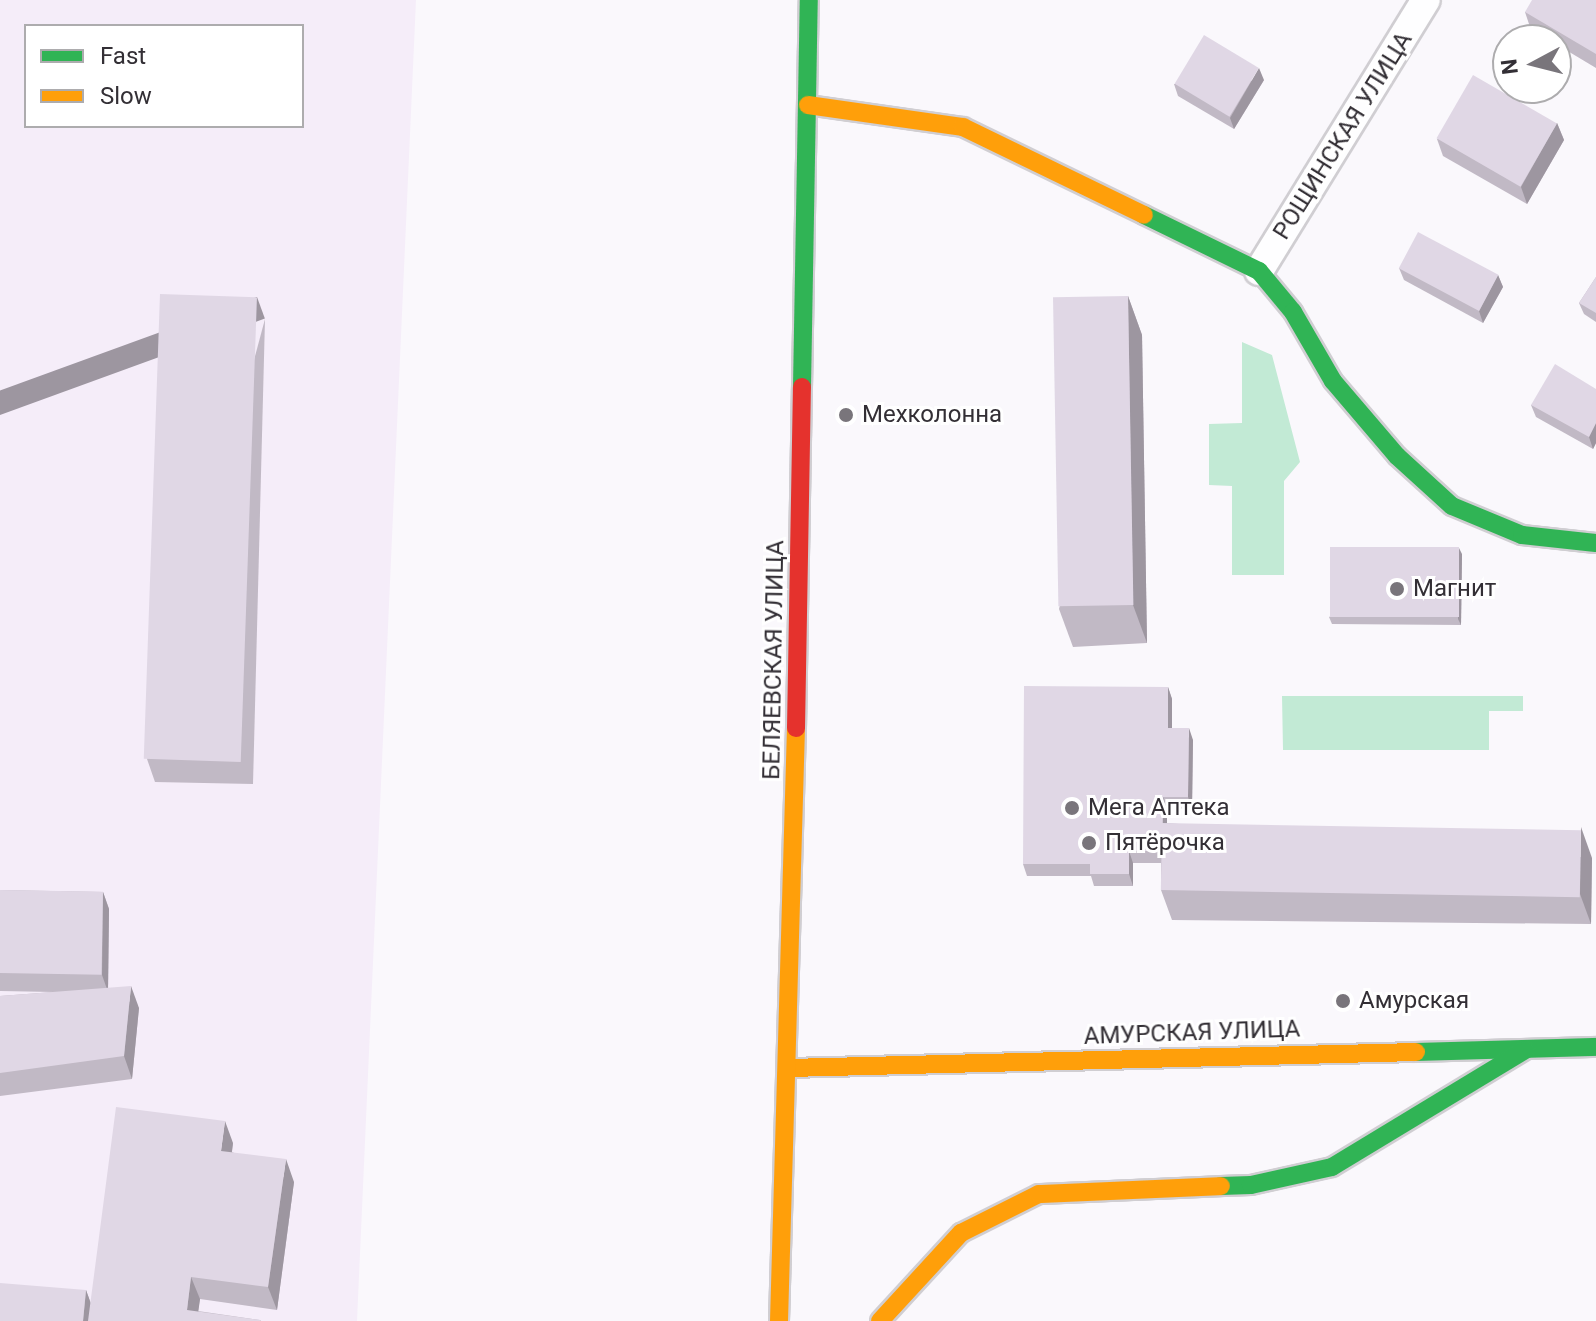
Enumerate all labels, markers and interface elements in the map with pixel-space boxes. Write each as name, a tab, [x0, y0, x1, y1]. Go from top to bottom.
legend	[24, 24, 304, 128]
north arrow	[1492, 24, 1572, 104]
street label: РОЩИНСКАЯ УЛИЦА	[1267, 27, 1419, 245]
text: Fast	[100, 42, 146, 70]
text: N	[1496, 58, 1523, 76]
text: Slow	[100, 82, 152, 110]
place label: Мехколонна	[862, 401, 1002, 429]
marker: Мехколонна	[837, 406, 855, 424]
street label: БЕЛЯЕВСКАЯ УЛИЦА	[758, 540, 790, 780]
place label: Магнит	[1413, 575, 1496, 603]
marker: Магнит	[1388, 580, 1406, 598]
place label: Мега Аптека	[1088, 794, 1230, 822]
marker: Мега Аптека	[1063, 799, 1081, 817]
place label: Пятёрочка	[1105, 829, 1225, 857]
marker: Пятёрочка	[1080, 834, 1098, 852]
place label: Амурская	[1359, 987, 1469, 1015]
marker: Амурская	[1334, 992, 1352, 1010]
street label: АМУРСКАЯ УЛИЦА	[1083, 1015, 1301, 1051]

